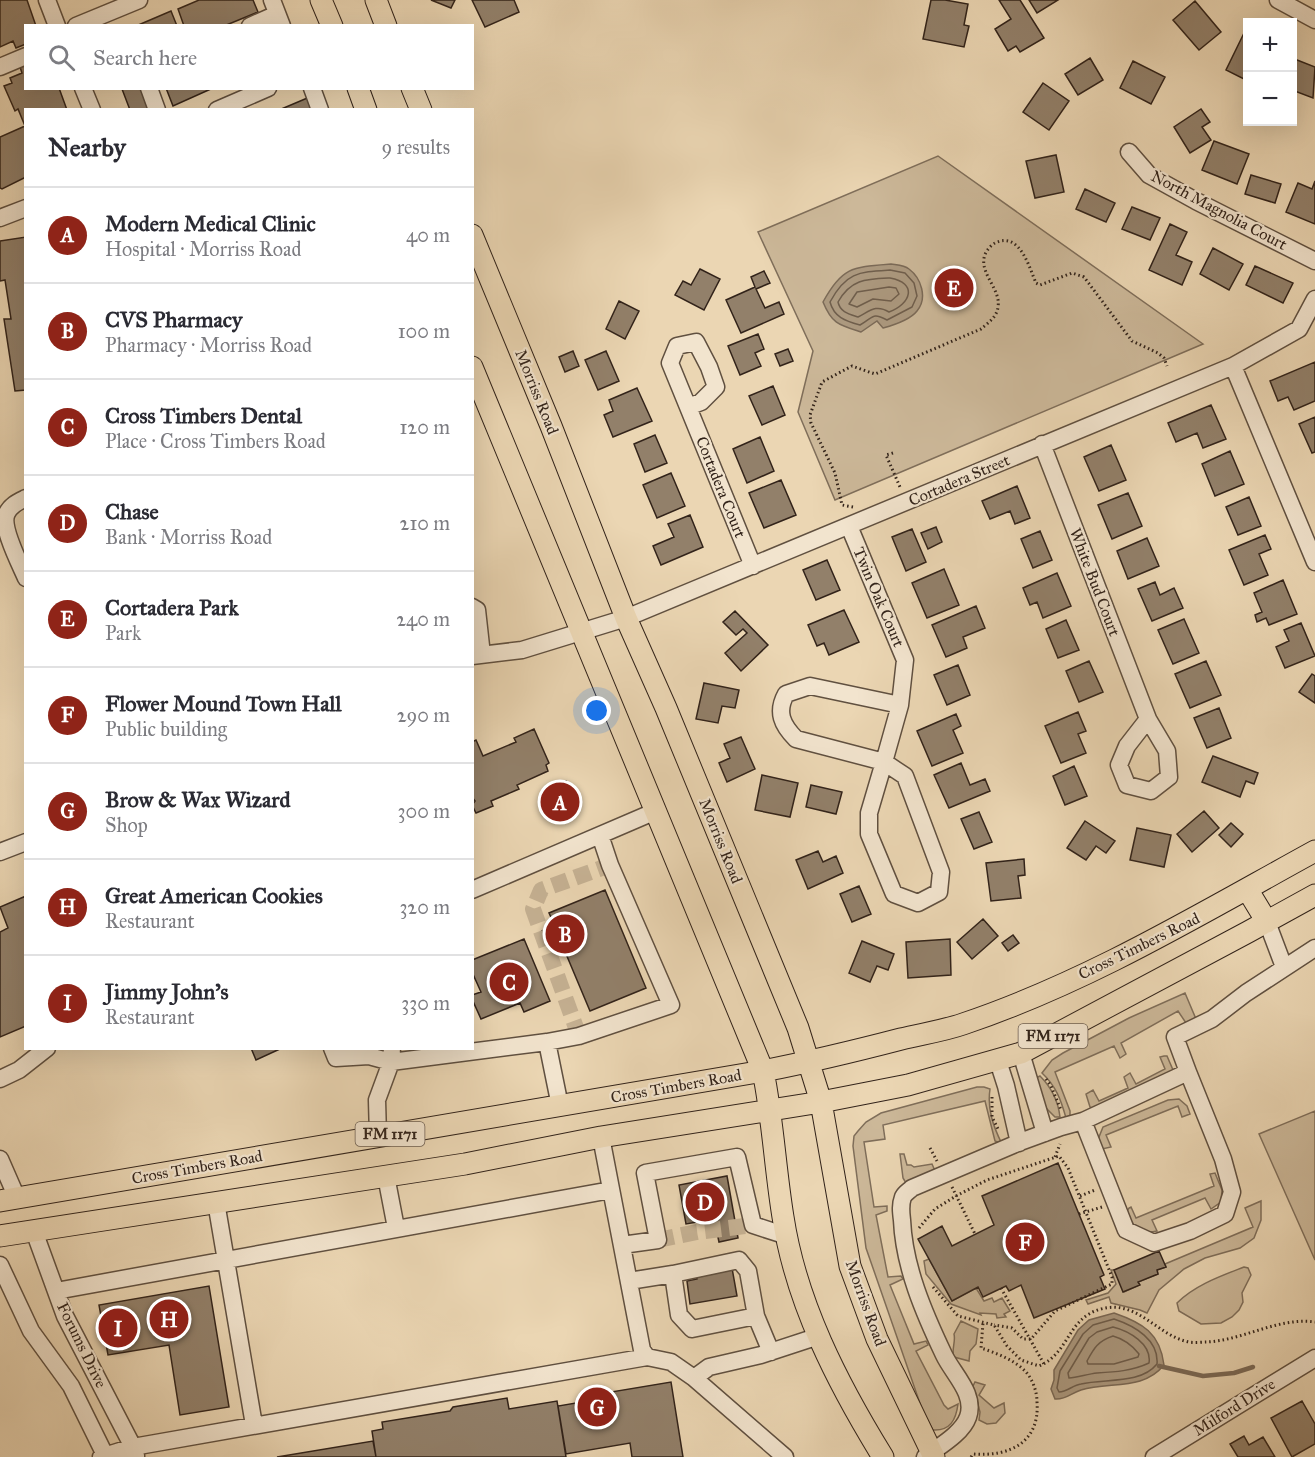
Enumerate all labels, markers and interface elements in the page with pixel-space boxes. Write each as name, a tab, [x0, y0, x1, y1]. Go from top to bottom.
map controls	[1243, 18, 1297, 126]
button: +	[1243, 18, 1297, 72]
search box	[24, 24, 474, 90]
icon: search	[45, 41, 78, 74]
text: Search here	[93, 44, 197, 71]
button: −	[1243, 72, 1297, 126]
text: Nearby	[48, 131, 126, 163]
text: 9 results	[382, 135, 450, 159]
street label: North Magnolia Court	[1147, 166, 1290, 255]
text: Modern Medical Clinic	[105, 210, 316, 237]
text: A	[61, 223, 74, 247]
text: 40 m	[406, 223, 450, 247]
text: Hospital · Morriss Road	[105, 237, 301, 261]
pin: E	[934, 266, 974, 310]
text: CVS Pharmacy	[105, 306, 242, 333]
text: B	[61, 319, 74, 343]
text: 100 m	[398, 319, 450, 343]
text: Pharmacy · Morriss Road	[105, 333, 312, 357]
street label: Morriss Road	[511, 347, 563, 437]
text: Cross Timbers Dental	[105, 402, 302, 429]
text: C	[61, 415, 74, 439]
text: 120 m	[399, 415, 450, 439]
text: Place · Cross Timbers Road	[105, 429, 326, 453]
street label: Cortadera Court	[692, 434, 750, 541]
street label: Cortadera Street	[906, 450, 1013, 510]
text: Chase	[105, 498, 159, 525]
text: D	[60, 511, 75, 535]
text: 210 m	[400, 511, 450, 535]
text: Bank · Morriss Road	[105, 525, 272, 549]
street label: White Bud Court	[1066, 525, 1124, 639]
street label: Twin Oak Court	[849, 544, 909, 650]
text: Cortadera Park	[105, 594, 239, 621]
text: E	[60, 607, 75, 631]
text: 240 m	[396, 607, 450, 631]
text: Park	[105, 621, 141, 645]
text: Flower Mound Town Hall	[105, 690, 342, 717]
your location	[582, 696, 611, 725]
text: F	[61, 703, 74, 727]
text: 290 m	[397, 703, 450, 727]
text: Public building	[105, 717, 227, 741]
pin: A	[540, 780, 580, 824]
text: Brow & Wax Wizard	[105, 786, 291, 813]
street label: Morriss Road	[695, 796, 747, 886]
text: G	[60, 799, 75, 823]
text: 300 m	[398, 799, 450, 823]
text: Shop	[105, 813, 148, 837]
text: Great American Cookies	[105, 882, 323, 909]
text: H	[59, 895, 76, 919]
text: 320 m	[399, 895, 450, 919]
street label: Cross Timbers Road	[1075, 908, 1203, 984]
text: Restaurant	[105, 909, 195, 933]
pin: B	[546, 912, 584, 956]
pin: C	[490, 960, 528, 1004]
text: Jimmy John's	[105, 978, 229, 1005]
text: I	[63, 991, 72, 1015]
text: 330 m	[401, 991, 450, 1015]
text: Restaurant	[105, 1005, 195, 1029]
road number: FM 1171	[1018, 1024, 1088, 1048]
street label: Cross Timbers Road	[609, 1065, 743, 1107]
road number: FM 1171	[356, 1122, 424, 1146]
street label: Cross Timbers Road	[130, 1146, 264, 1188]
pin: D	[686, 1180, 724, 1224]
pin: F	[1006, 1220, 1044, 1264]
street label: Morriss Road	[842, 1257, 890, 1349]
pin: H	[150, 1296, 188, 1342]
street label: Forums Drive	[53, 1299, 111, 1391]
pin: I	[98, 1306, 138, 1350]
street label: Milford Drive	[1190, 1374, 1279, 1440]
pin: G	[578, 1384, 616, 1430]

